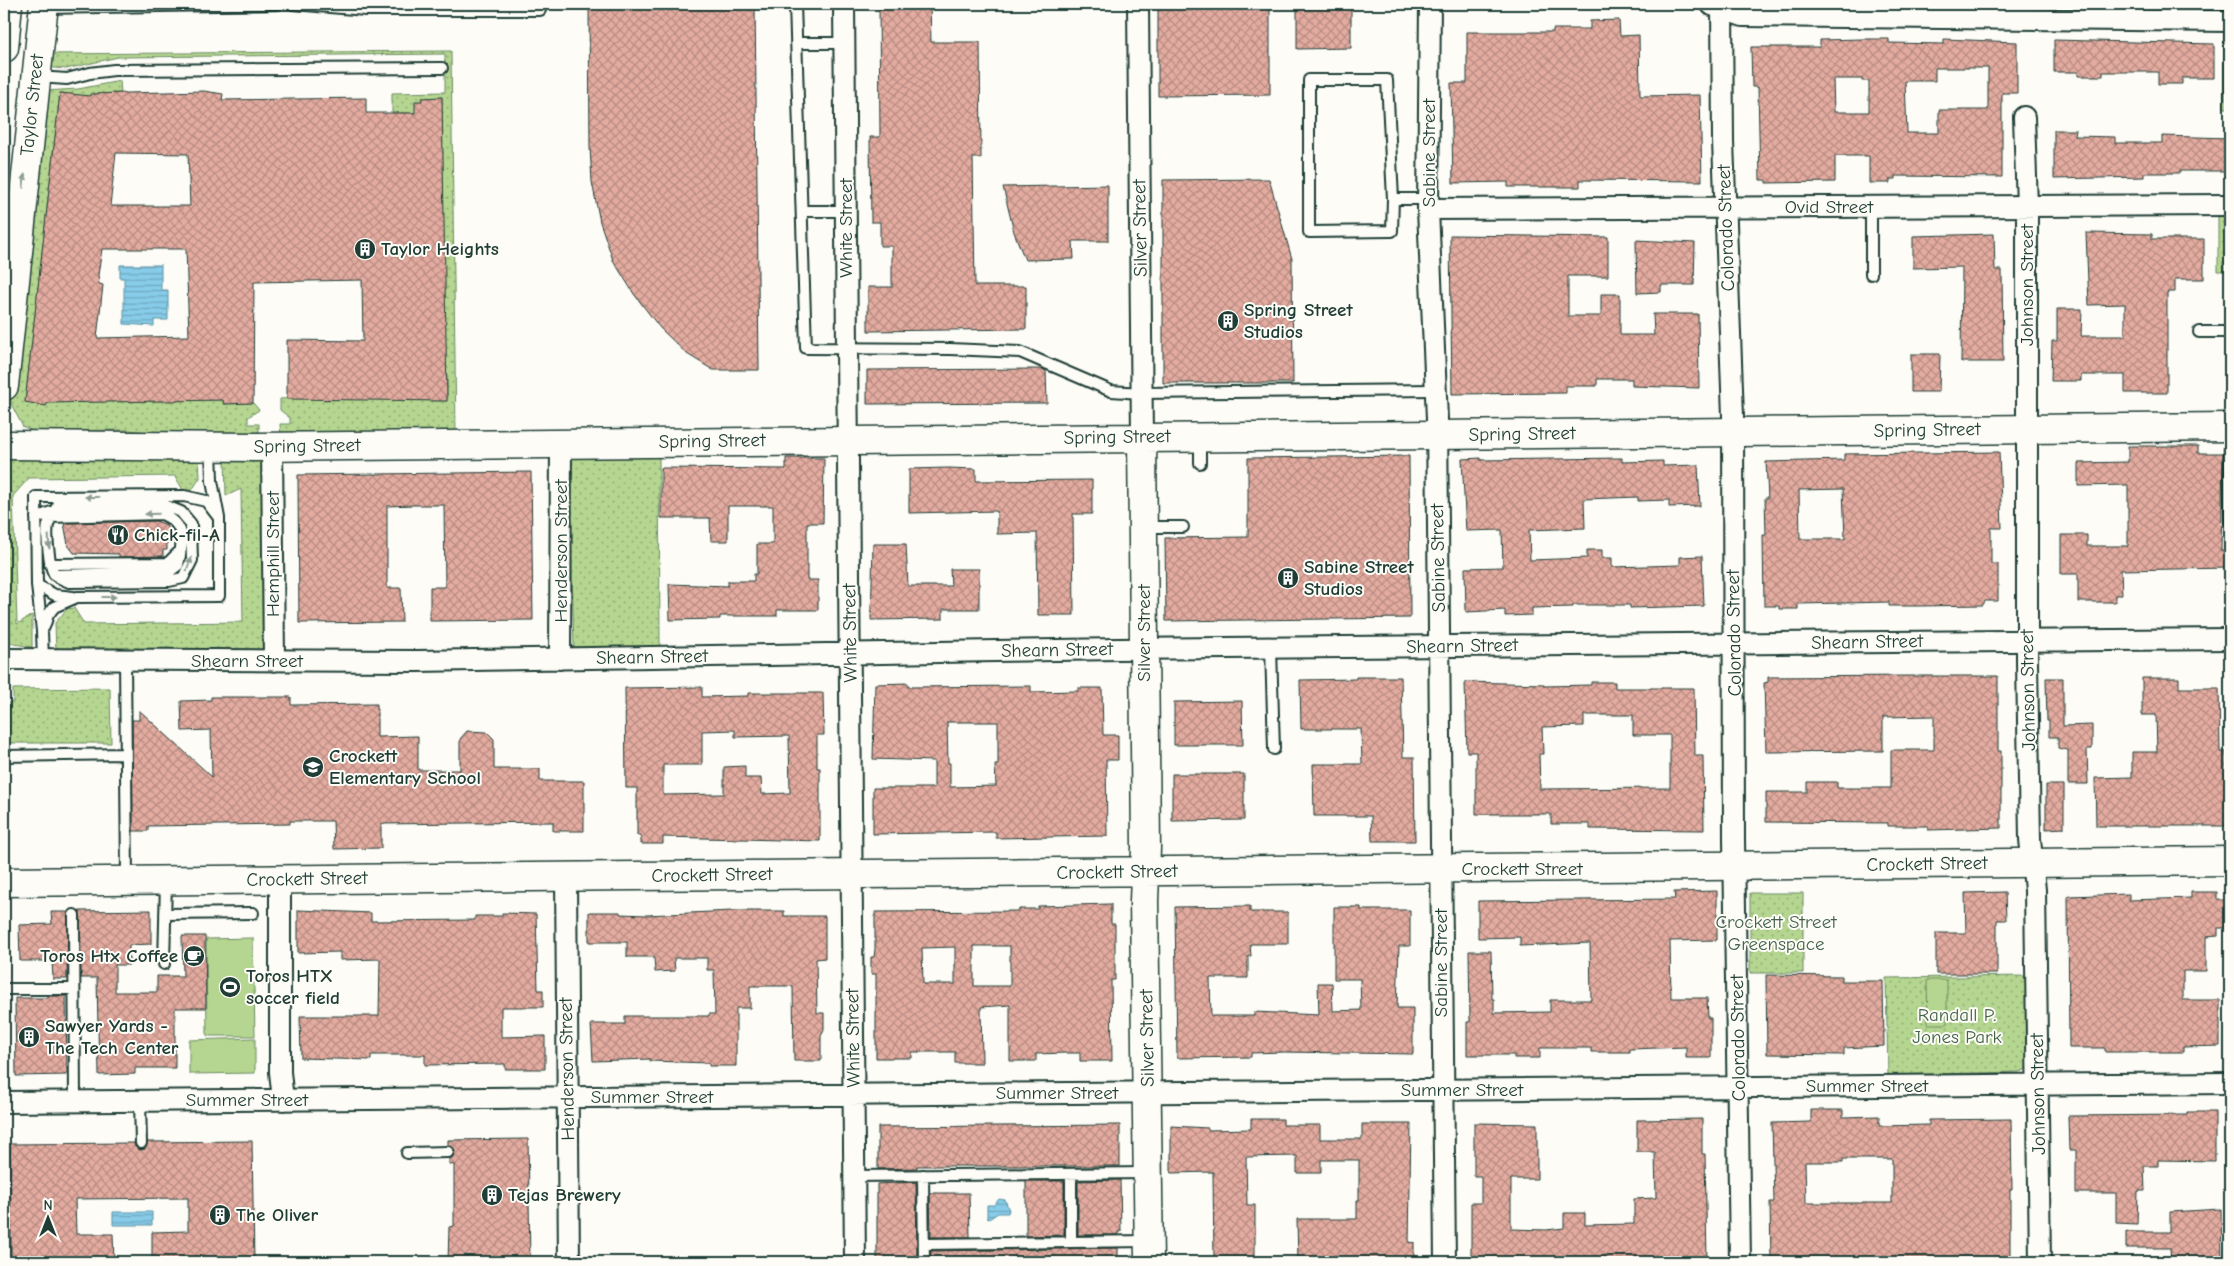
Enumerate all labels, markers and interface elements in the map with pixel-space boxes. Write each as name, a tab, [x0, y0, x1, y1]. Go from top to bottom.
street label: Taylor Street	[16, 53, 48, 157]
street label: Sabine Street	[1418, 98, 1440, 207]
street label: Colorado Street	[1713, 164, 1739, 292]
one-way arrow	[20, 173, 28, 189]
street label: White Street	[835, 178, 857, 278]
street label: Silver Street	[1128, 178, 1152, 277]
street label: Ovid Street	[1785, 196, 1874, 218]
street label: Johnson Street	[2016, 224, 2038, 346]
building icon: Taylor Heights	[353, 237, 377, 261]
place label: Taylor Heights	[381, 238, 499, 260]
place label: Spring Street Studios	[1244, 299, 1353, 343]
building icon: Spring Street Studios	[1216, 309, 1240, 333]
street label: Spring Street	[1873, 418, 1981, 442]
street label: Spring Street	[1468, 422, 1576, 446]
street label: Spring Street	[1063, 425, 1171, 449]
street label: Spring Street	[658, 429, 766, 453]
street label: Spring Street	[253, 434, 361, 458]
street label: Henderson Street	[550, 479, 572, 623]
street label: Hemphill Street	[262, 491, 284, 617]
one-way arrow	[83, 493, 99, 501]
street label: Sabine Street	[1426, 503, 1450, 613]
one-way arrow	[144, 510, 160, 518]
restaurant icon: Chick-fil-A	[106, 523, 130, 547]
place label: Chick-fil-A	[134, 524, 220, 546]
one-way arrow	[45, 534, 53, 550]
one-way arrow	[185, 556, 193, 571]
place label: Sabine Street Studios	[1304, 556, 1414, 600]
building icon: Sabine Street Studios	[1276, 566, 1300, 590]
street label: Colorado Street	[1722, 569, 1746, 697]
street label: White Street	[838, 583, 862, 683]
street label: Silver Street	[1133, 584, 1155, 682]
one-way arrow	[101, 593, 117, 601]
street label: Johnson Street	[2016, 628, 2040, 751]
street label: Shearn Street	[1811, 630, 1924, 654]
street label: Shearn Street	[1406, 634, 1519, 658]
street label: Shearn Street	[1001, 638, 1114, 662]
street label: Shearn Street	[596, 645, 709, 669]
street label: Shearn Street	[191, 650, 304, 672]
place label: Crockett Elementary School	[329, 745, 481, 789]
school or university icon: Crockett Elementary School	[301, 755, 325, 779]
street label: Crockett Street	[1866, 852, 1988, 876]
street label: Crockett Street	[1461, 858, 1583, 880]
street label: Crockett Street	[1056, 860, 1178, 884]
street label: Crockett Street	[651, 863, 773, 887]
street label: Crockett Street	[246, 867, 368, 891]
street label: Sabine Street	[1430, 908, 1452, 1017]
park label: Crockett Street Greenspace	[1715, 911, 1837, 955]
cafe icon: Toros Htx Coffee	[182, 944, 206, 968]
place label: Toros Htx Coffee	[40, 945, 178, 967]
place label: Toros HTX soccer field	[246, 965, 340, 1009]
street label: Colorado Street	[1726, 974, 1750, 1102]
sports icon: Toros HTX soccer field	[218, 975, 242, 999]
street label: White Street	[841, 988, 865, 1088]
street label: Silver Street	[1135, 988, 1159, 1087]
street label: Henderson Street	[555, 997, 579, 1141]
park label: Randall P. Jones Park	[1912, 1004, 2002, 1048]
place label: Sawyer Yards - The Tech Center	[45, 1015, 179, 1059]
building icon: Sawyer Yards - The Tech Center	[17, 1025, 41, 1049]
street label: Johnson Street	[2026, 1032, 2050, 1155]
street label: Summer Street	[1806, 1075, 1929, 1097]
street label: Summer Street	[1401, 1079, 1524, 1101]
street label: Summer Street	[996, 1082, 1119, 1104]
street label: Summer Street	[591, 1086, 714, 1108]
street label: Summer Street	[186, 1089, 309, 1111]
building icon: Tejas Brewery	[480, 1183, 504, 1207]
place label: Tejas Brewery	[508, 1184, 621, 1206]
north arrow	[22, 1194, 72, 1244]
text: N	[43, 1197, 53, 1214]
building icon: The Oliver	[208, 1203, 232, 1227]
place label: The Oliver	[236, 1204, 318, 1226]

